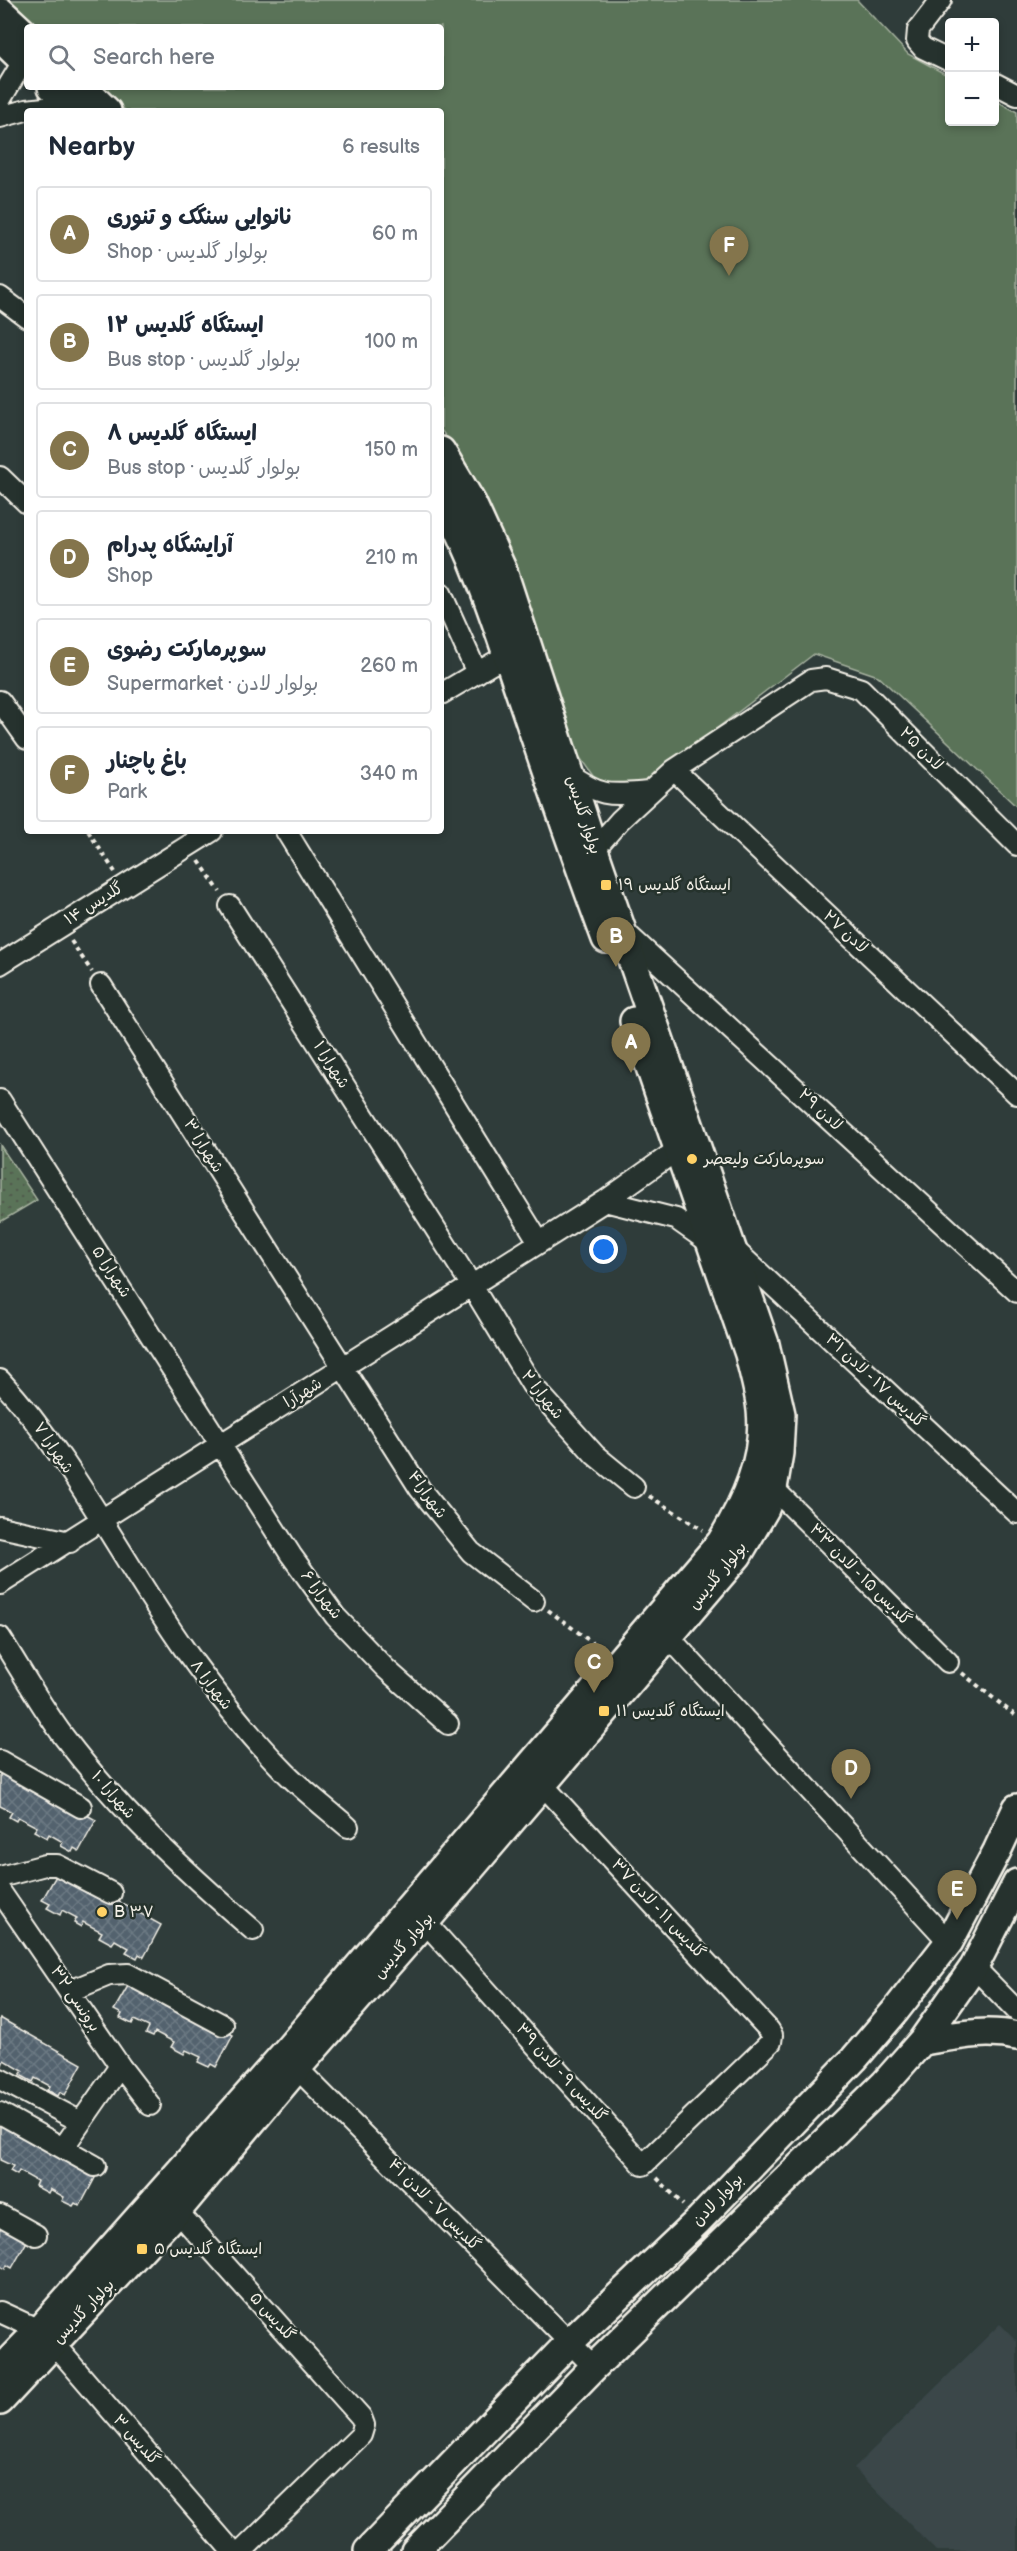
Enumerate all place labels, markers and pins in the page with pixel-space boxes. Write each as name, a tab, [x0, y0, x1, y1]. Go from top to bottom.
pin: F	[710, 226, 748, 276]
place label: ایستگاه گلدیس ۱۹	[618, 875, 731, 895]
marker: ایستگاه گلدیس ۱۹	[599, 878, 613, 892]
pin: B	[596, 918, 636, 967]
pin: A	[612, 1024, 650, 1073]
place label: سوپرمارکت ولیعصر	[702, 1150, 824, 1169]
marker: سوپرمارکت ولیعصر	[685, 1152, 699, 1166]
pin: C	[574, 1644, 614, 1693]
place label: ایستگاه گلدیس ۱۱	[616, 1701, 725, 1721]
marker: ایستگاه گلدیس ۱۱	[597, 1704, 611, 1718]
pin: D	[832, 1750, 870, 1799]
pin: E	[938, 1870, 976, 1920]
place label: B ۳۷	[114, 1903, 154, 1922]
marker: B ۳۷	[95, 1905, 109, 1919]
place label: ایستگاه گلدیس ۵	[154, 2239, 262, 2259]
marker: ایستگاه گلدیس ۵	[135, 2242, 149, 2256]

